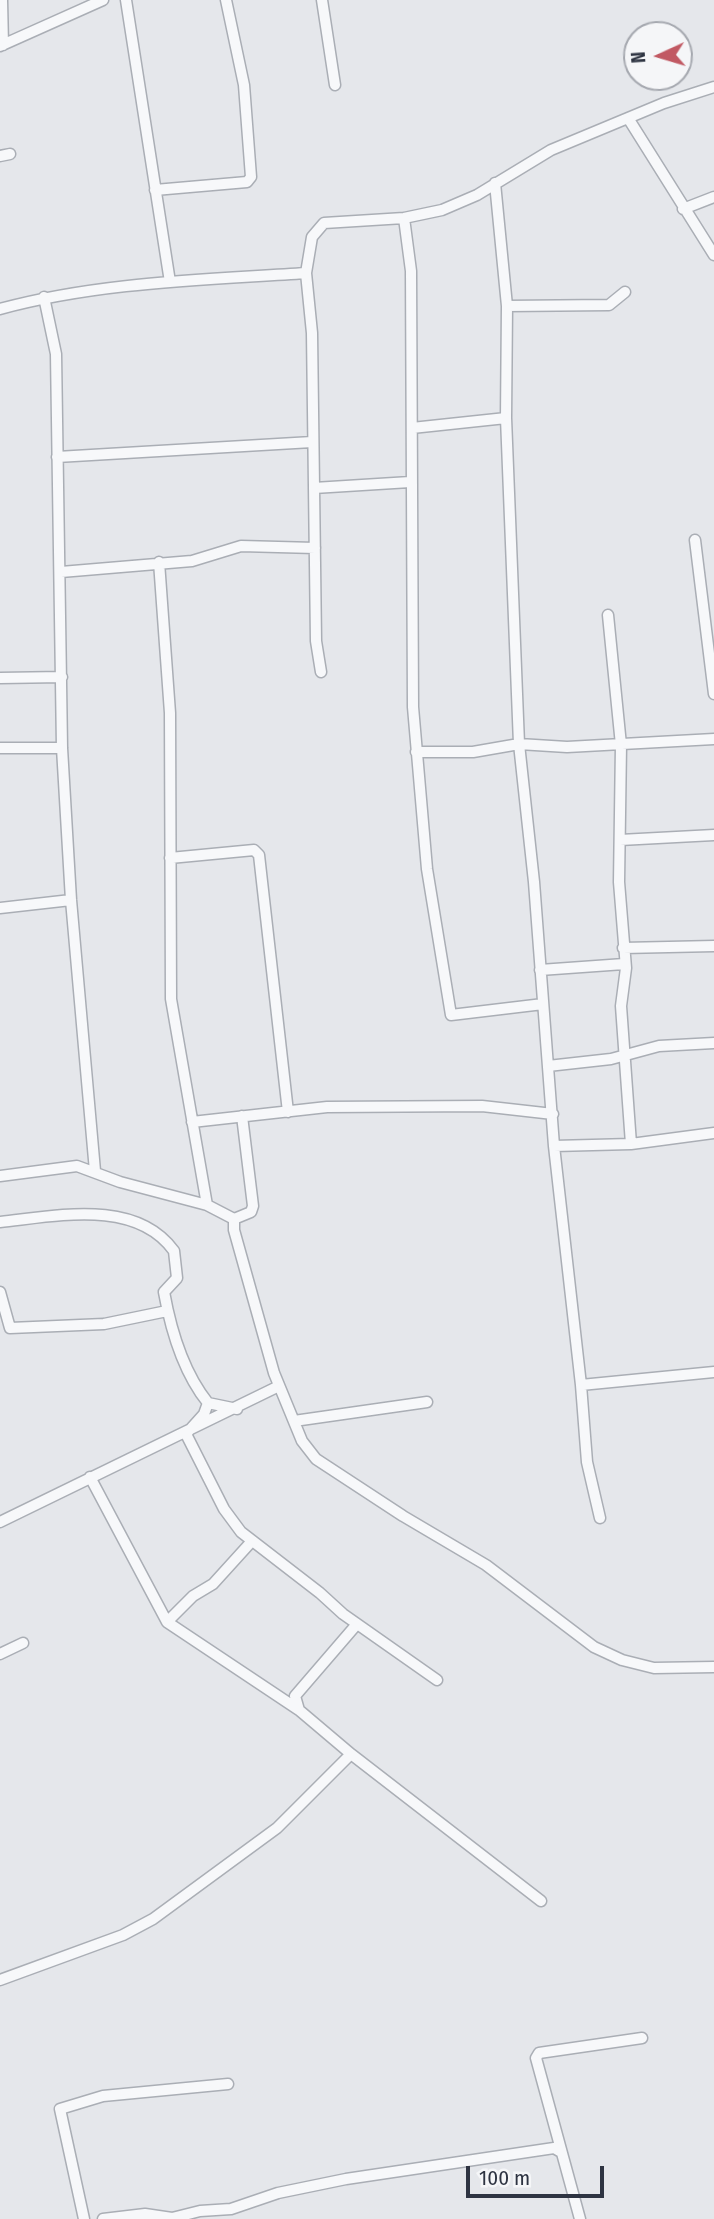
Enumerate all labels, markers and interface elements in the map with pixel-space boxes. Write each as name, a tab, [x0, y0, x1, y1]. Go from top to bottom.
north arrow	[623, 21, 693, 91]
text: N	[627, 51, 650, 64]
scale bar	[469, 2152, 607, 2196]
text: 100 m	[479, 2165, 530, 2191]

